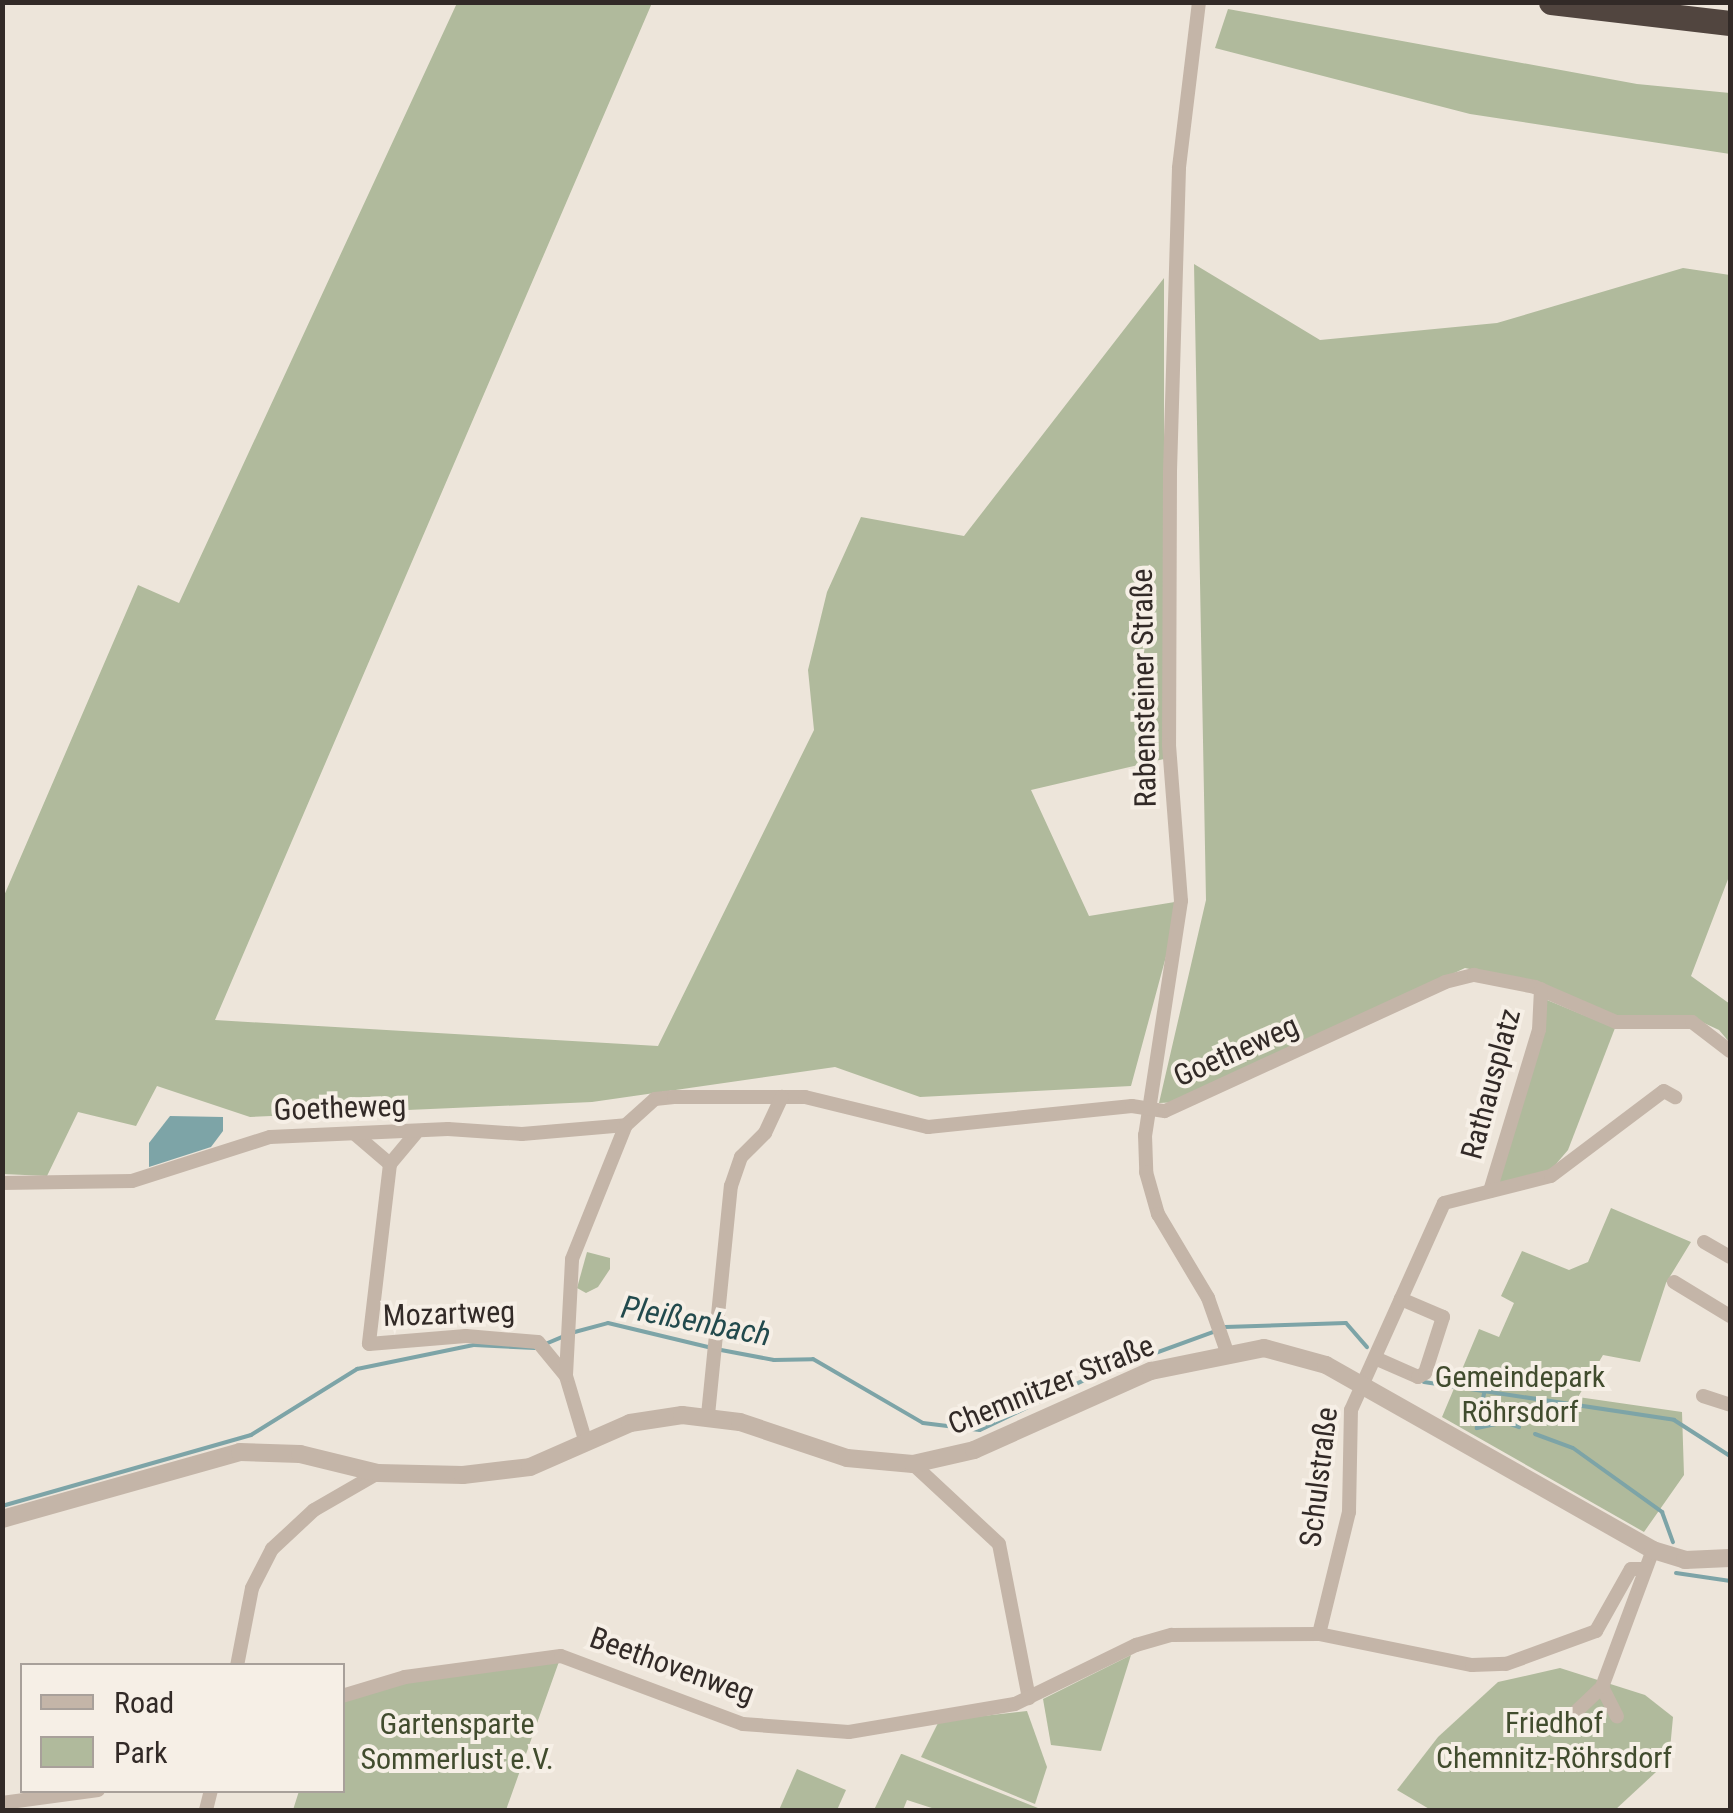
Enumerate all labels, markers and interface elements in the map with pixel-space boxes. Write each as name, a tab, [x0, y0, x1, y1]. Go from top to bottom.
street label: Rabensteiner Straße	[1124, 568, 1164, 808]
street label: Rathausplatz	[1454, 1005, 1528, 1163]
street label: Goetheweg	[1168, 1008, 1304, 1094]
street label: Goetheweg	[273, 1088, 407, 1128]
water label: Pleißenbach	[618, 1288, 774, 1354]
street label: Mozartweg	[382, 1294, 516, 1334]
street label: Chemnitzer Straße	[943, 1327, 1159, 1443]
park label: Gemeindepark Röhrsdorf	[1435, 1359, 1605, 1430]
street label: Schulstraße	[1293, 1405, 1345, 1549]
street label: Beethovenweg	[585, 1620, 759, 1712]
legend	[20, 1663, 345, 1793]
text: Road	[114, 1685, 174, 1720]
park label: Friedhof Chemnitz-Röhrsdorf	[1436, 1705, 1672, 1776]
park label: Gartensparte Sommerlust e.V.	[360, 1706, 554, 1776]
text: Park	[114, 1735, 168, 1770]

